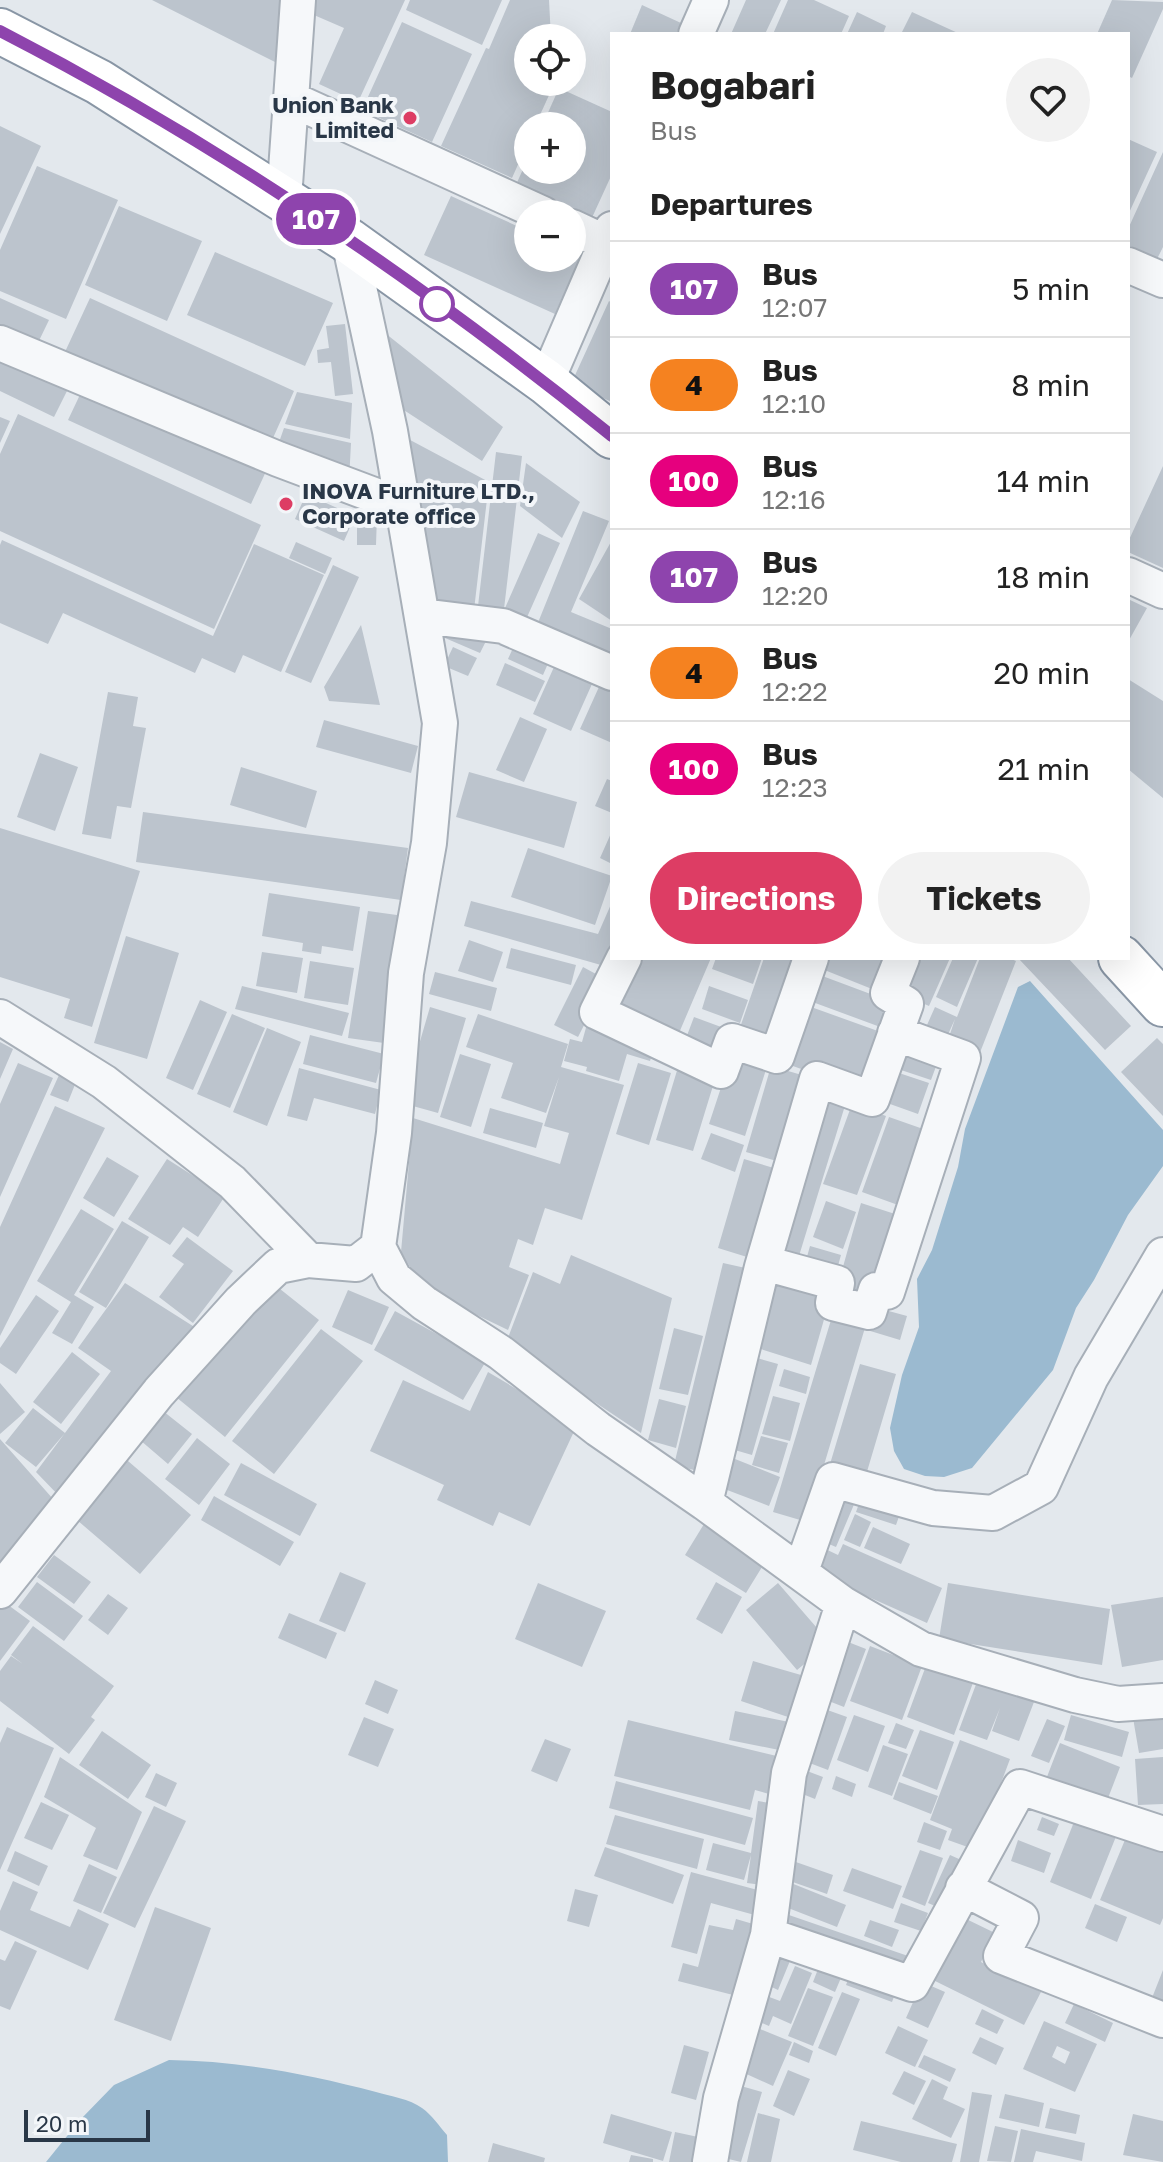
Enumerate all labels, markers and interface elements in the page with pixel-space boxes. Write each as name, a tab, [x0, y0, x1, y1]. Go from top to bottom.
map controls	[514, 24, 586, 272]
button: locate	[514, 24, 586, 96]
button: heart	[1006, 58, 1090, 142]
text: Bogabari	[650, 62, 816, 107]
place label: Union Bank Limited	[272, 91, 394, 143]
marker: Union Bank Limited	[401, 109, 419, 127]
button: +	[514, 112, 586, 184]
text: Bus	[650, 115, 697, 146]
text: Departures	[650, 186, 813, 222]
line badge: 107	[270, 193, 362, 245]
button: −	[514, 200, 586, 272]
text: 107	[292, 202, 340, 235]
text: Bus	[762, 256, 818, 292]
text: 5 min	[1012, 271, 1090, 307]
text: 107	[670, 272, 718, 305]
unlabelled marker	[420, 287, 454, 321]
text: 12:07	[762, 292, 827, 323]
text: Bus	[762, 352, 818, 388]
text: 8 min	[1011, 367, 1090, 403]
text: 4	[685, 368, 703, 401]
text: 12:10	[762, 388, 826, 419]
text: Bus	[762, 448, 818, 484]
text: 14 min	[997, 463, 1090, 499]
text: 100	[669, 464, 719, 497]
place label: INOVA Furniture LTD., Corporate office	[302, 477, 535, 529]
text: 12:16	[762, 484, 826, 515]
marker: INOVA Furniture LTD., Corporate office	[277, 495, 295, 513]
text: Bus	[762, 544, 818, 580]
text: 18 min	[997, 559, 1090, 595]
text: 107	[670, 560, 718, 593]
text: 12:20	[762, 580, 829, 611]
text: Bus	[762, 640, 818, 676]
text: 20 min	[993, 655, 1090, 691]
text: 4	[685, 656, 703, 689]
text: 12:22	[762, 676, 828, 707]
text: Bus	[762, 736, 818, 772]
text: 21 min	[998, 751, 1090, 787]
text: 100	[669, 752, 719, 785]
text: 12:23	[762, 772, 828, 803]
button: Directions	[650, 852, 862, 944]
button: Tickets	[878, 852, 1090, 944]
scale bar	[24, 2106, 150, 2142]
text: 20 m	[36, 2110, 87, 2137]

